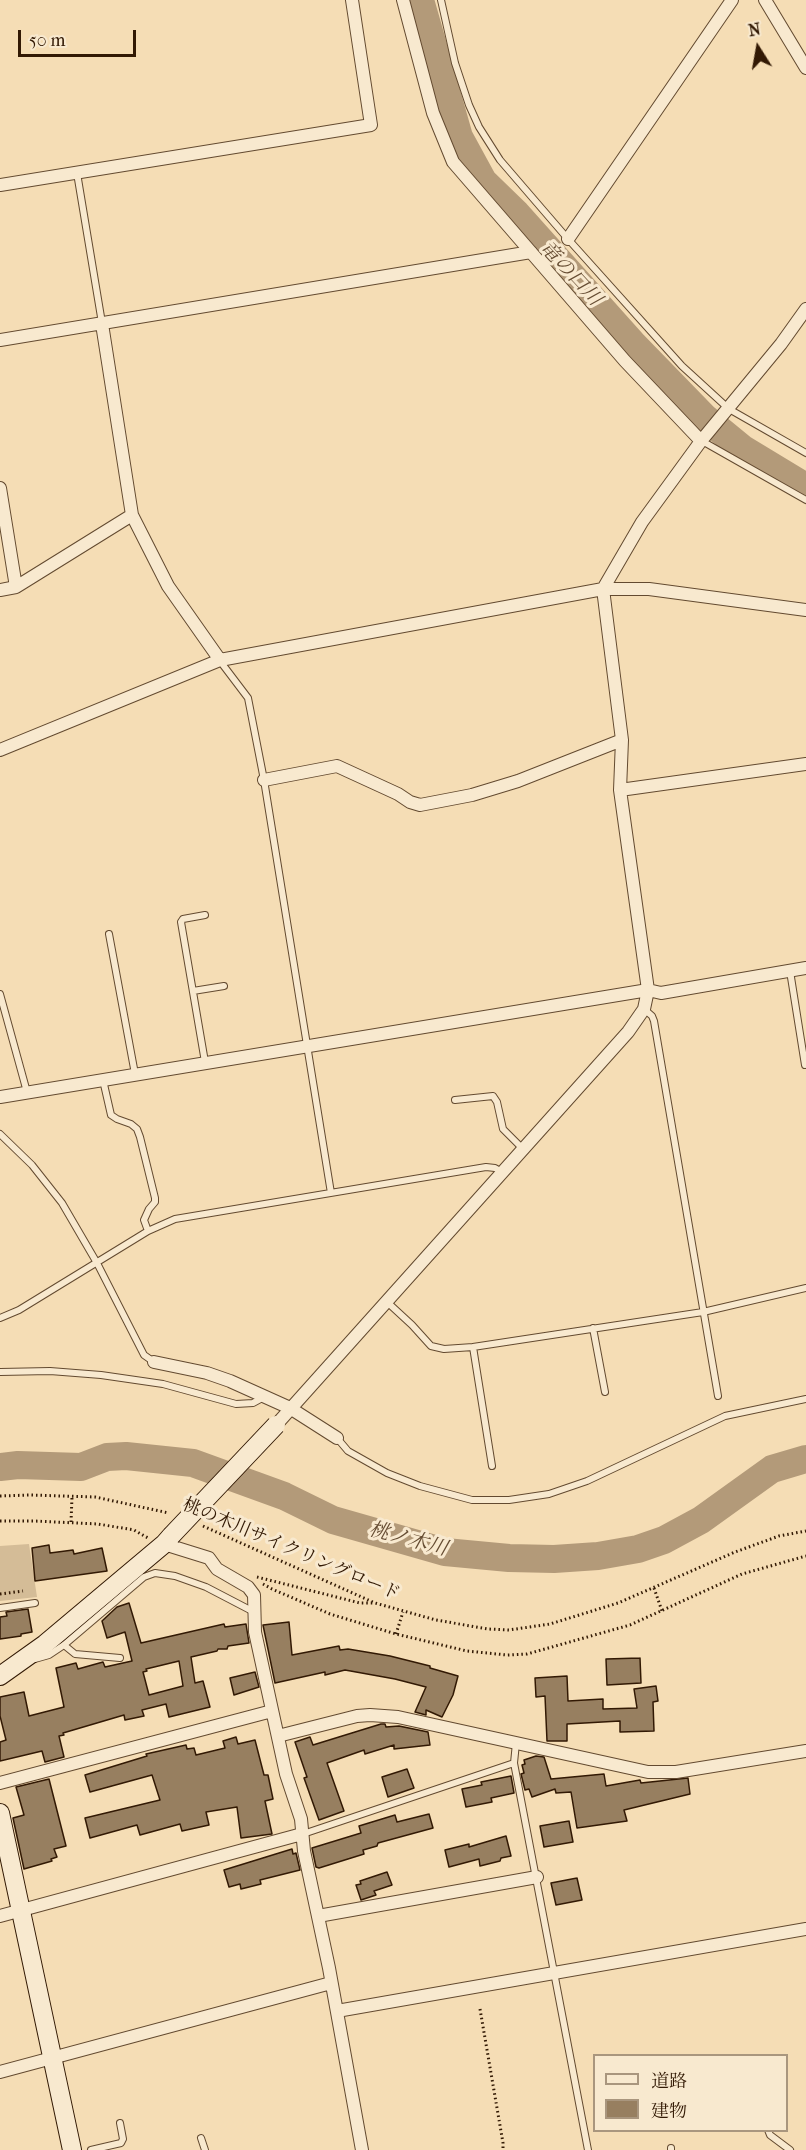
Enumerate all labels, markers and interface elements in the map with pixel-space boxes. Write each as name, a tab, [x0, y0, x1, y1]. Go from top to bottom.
scale bar	[21, 18, 140, 56]
north arrow	[728, 18, 788, 78]
text: N	[747, 19, 762, 40]
text: 50 m	[29, 30, 65, 51]
water label: 竜の口川	[534, 237, 606, 311]
street label: 桃の木川サイクリングロード	[179, 1494, 403, 1606]
water label: 桃ノ木川	[366, 1518, 450, 1562]
legend	[593, 2054, 788, 2132]
text: 道路	[651, 2071, 687, 2092]
text: 建物	[651, 2101, 687, 2122]

